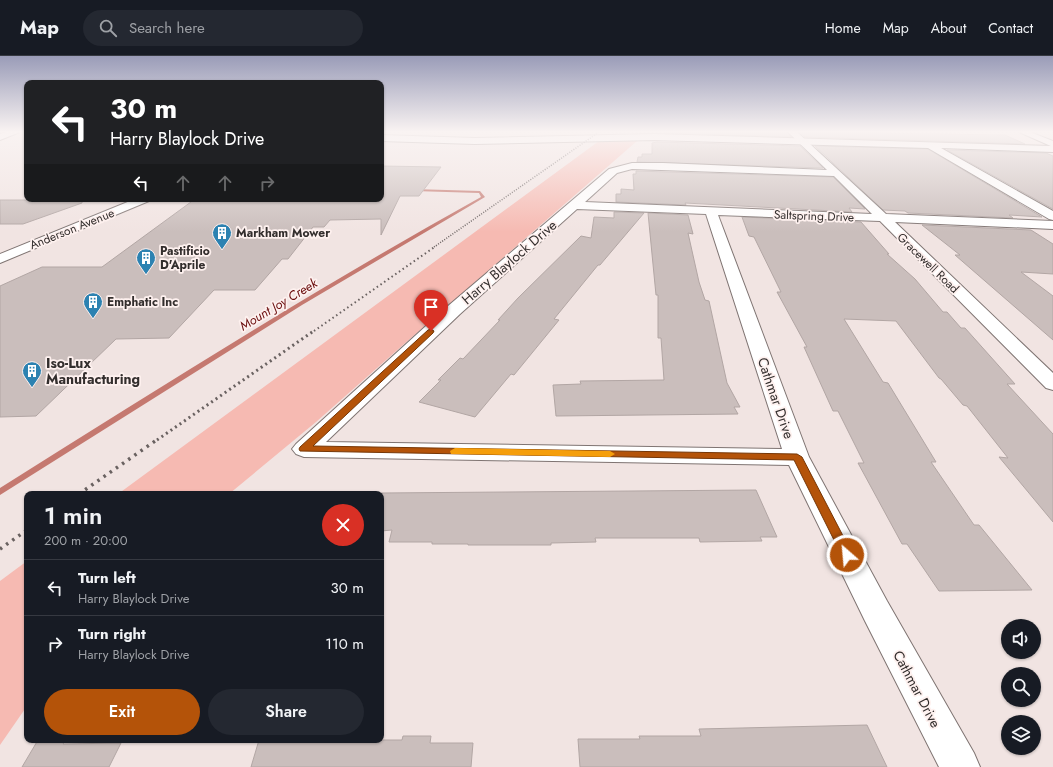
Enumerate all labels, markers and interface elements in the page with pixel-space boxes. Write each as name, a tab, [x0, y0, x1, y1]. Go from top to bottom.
search box	[83, 10, 363, 46]
text: Map	[20, 14, 59, 41]
icon: search	[97, 17, 119, 39]
text: Search here	[129, 17, 205, 39]
text: Home	[825, 18, 861, 38]
text: Map	[883, 18, 909, 38]
text: About	[931, 18, 966, 38]
text: Contact	[988, 18, 1033, 38]
text: 30 m	[110, 88, 177, 129]
icon: left	[44, 96, 96, 148]
text: Harry Blaylock Drive	[110, 126, 264, 152]
icon: left	[130, 172, 152, 194]
icon: ahead	[172, 172, 194, 194]
icon: ahead	[214, 172, 236, 194]
icon: right	[256, 172, 278, 194]
street label: Anderson Avenue	[27, 204, 117, 254]
street label: Saltspring Drive	[774, 206, 854, 226]
street label: Harry Blaylock Drive	[457, 215, 561, 309]
building icon: Markham Mower	[211, 222, 233, 250]
place label: Markham Mower	[236, 224, 330, 242]
street label: Gracewell Road	[893, 229, 963, 297]
place label: Pastificio D'Aprile	[160, 242, 210, 274]
building icon: Pastificio D'Aprile	[135, 247, 157, 275]
water label: Mount Joy Creek	[236, 273, 321, 335]
pin	[414, 290, 448, 331]
building icon: Emphatic Inc	[82, 291, 104, 319]
place label: Emphatic Inc	[107, 293, 178, 311]
icon: arrive	[420, 296, 442, 318]
place label: Iso-Lux Manufacturing	[46, 353, 140, 389]
street label: Cathmar Drive	[753, 355, 799, 441]
building icon: Iso-Lux Manufacturing	[21, 360, 43, 388]
text: 1 min	[44, 498, 102, 533]
button: close	[322, 504, 364, 546]
text: 200 m · 20:00	[44, 531, 127, 550]
position arrow	[826, 534, 868, 576]
text: Turn left	[78, 567, 136, 589]
icon: left	[44, 577, 66, 599]
text: 30 m	[331, 577, 364, 599]
text: Harry Blaylock Drive	[78, 589, 189, 608]
map controls	[1001, 619, 1041, 755]
button: sound	[1001, 619, 1041, 659]
text: Turn right	[78, 623, 146, 645]
icon: right	[44, 633, 66, 655]
text: 110 m	[325, 633, 364, 655]
text: Harry Blaylock Drive	[78, 645, 189, 664]
street label: Cathmar Drive	[888, 647, 946, 731]
button: search	[1001, 667, 1041, 707]
button: Exit	[44, 689, 200, 735]
button: Share	[208, 689, 364, 735]
button: layers	[1001, 715, 1041, 755]

